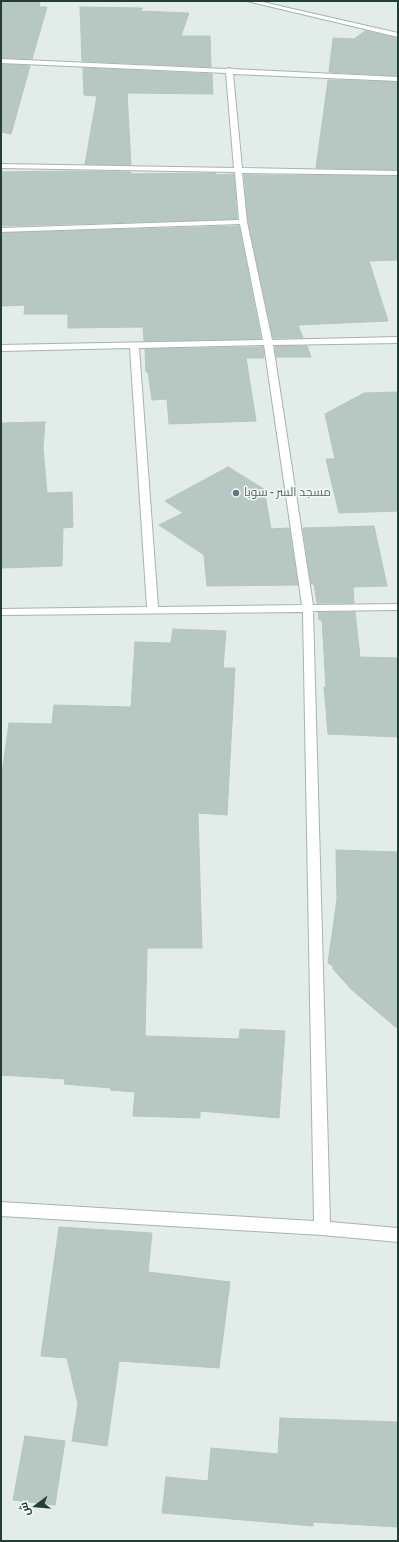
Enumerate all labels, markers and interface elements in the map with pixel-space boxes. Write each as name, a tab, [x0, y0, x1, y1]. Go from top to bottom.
place label: مسجد السر - سوبا	[244, 486, 331, 500]
marker: مسجد السر - سوبا	[231, 488, 241, 498]
north arrow	[16, 1486, 56, 1526]
text: ش	[16, 1501, 33, 1518]

